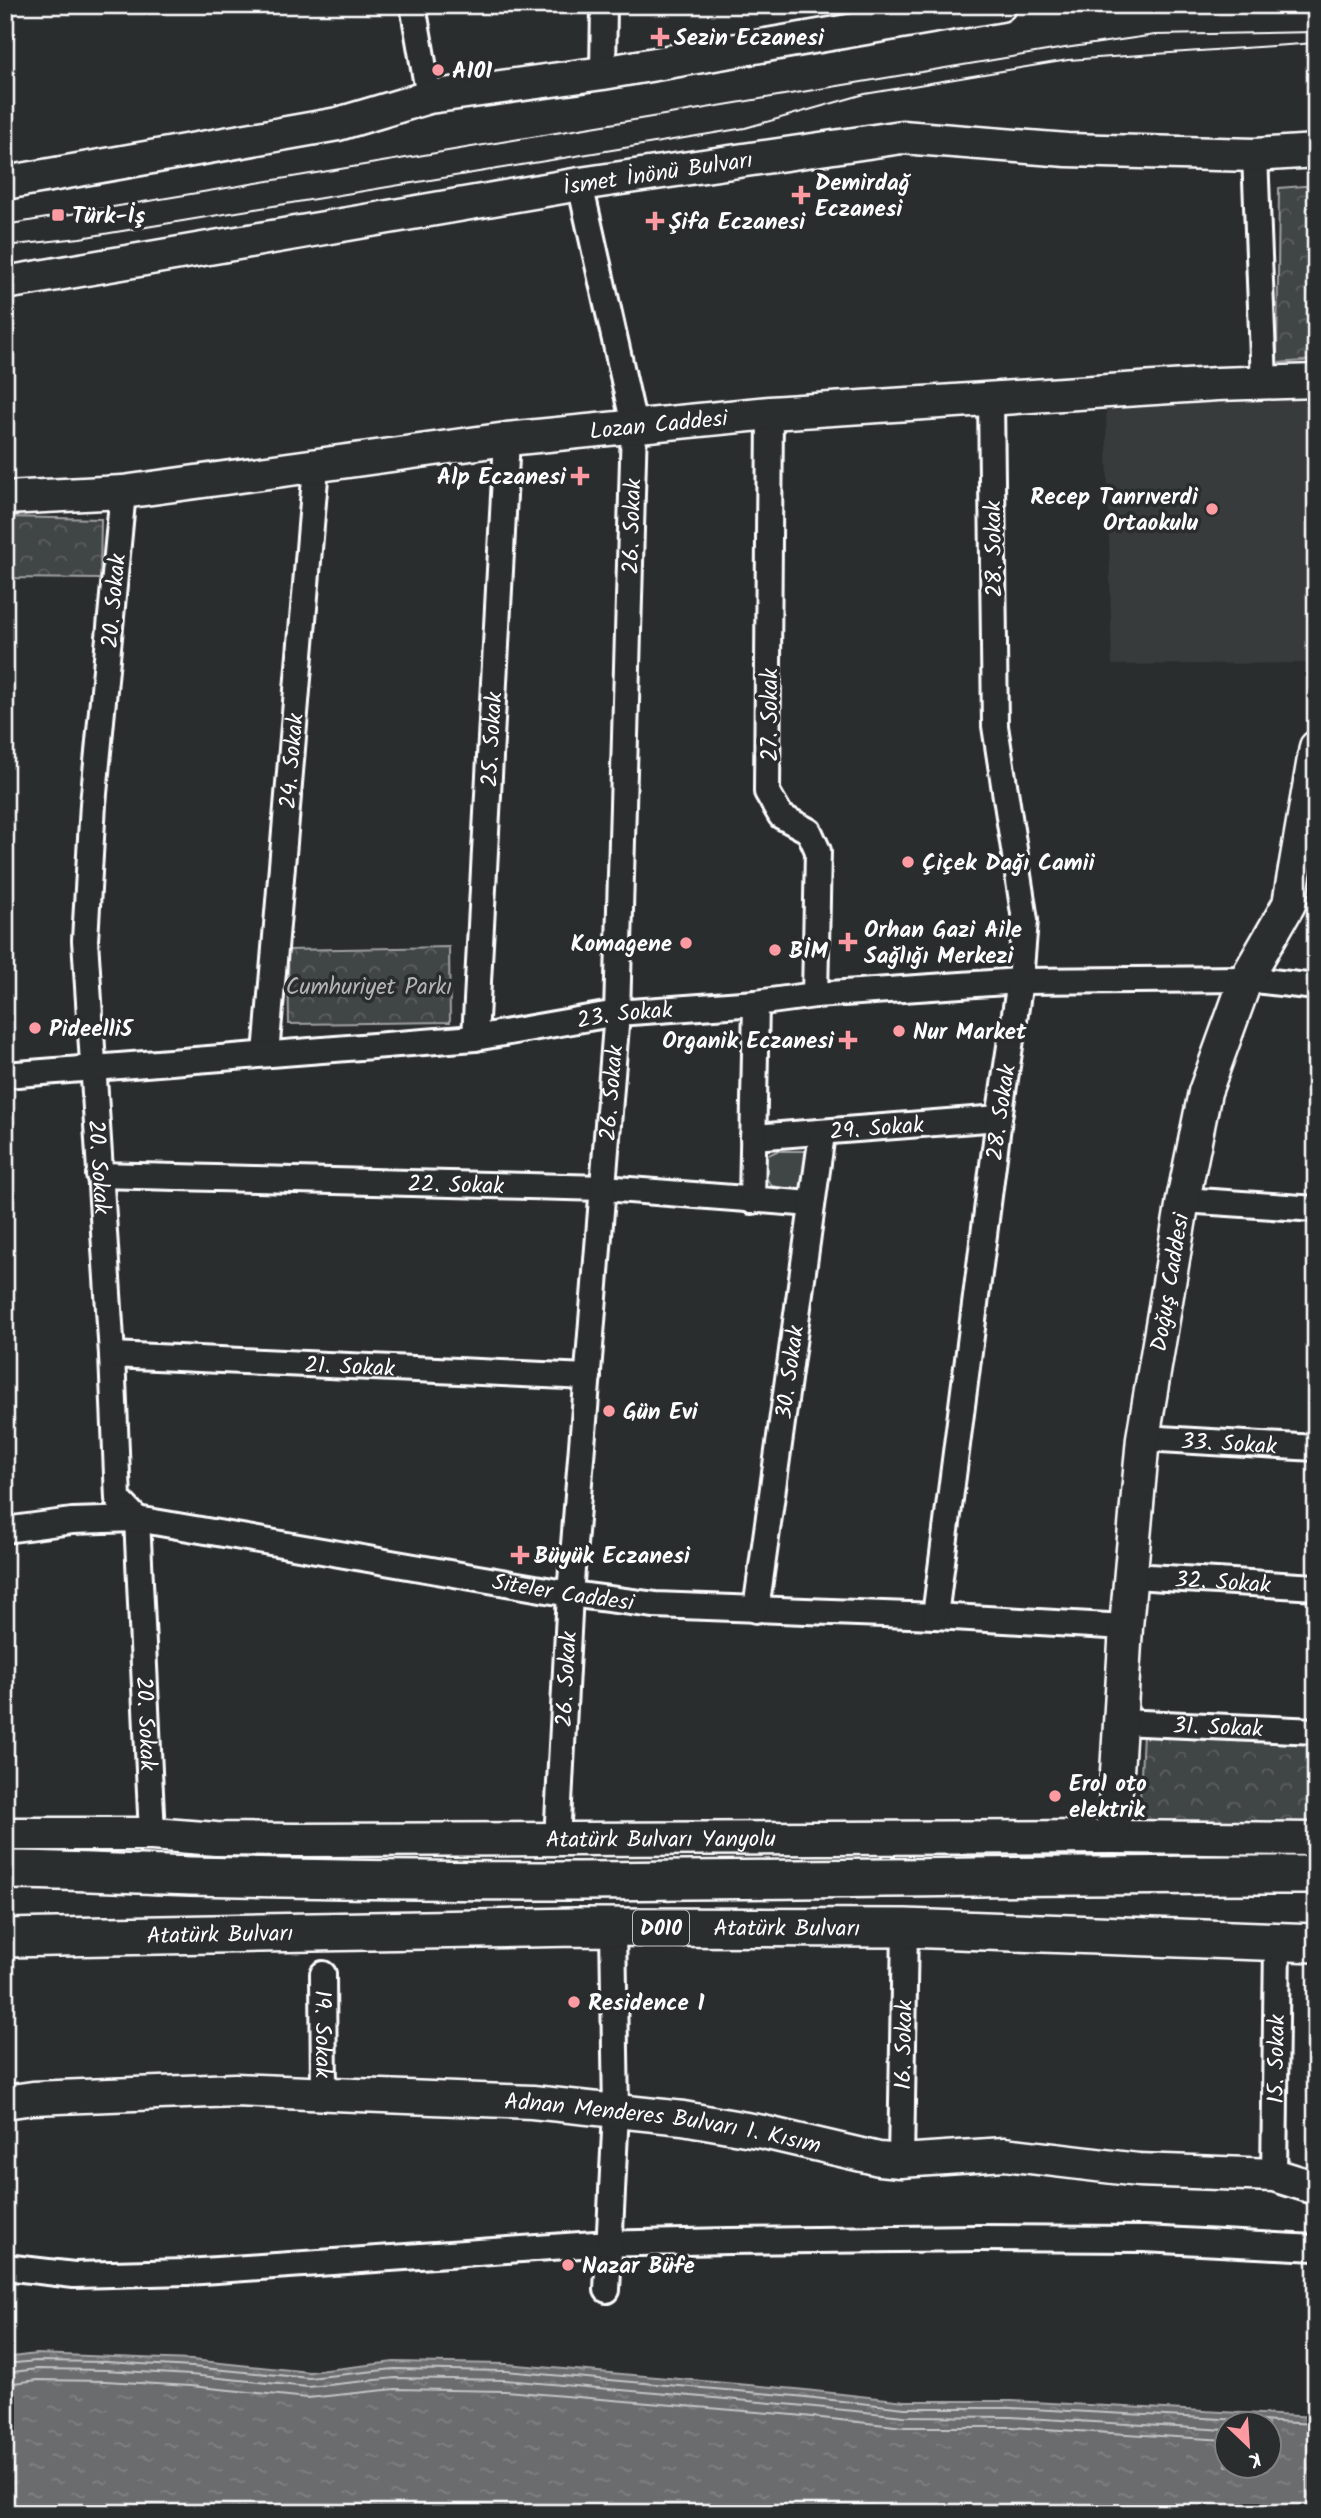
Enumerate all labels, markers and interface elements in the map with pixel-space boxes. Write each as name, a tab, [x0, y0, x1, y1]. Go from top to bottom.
place label: Sezin Eczanesi	[674, 21, 825, 57]
marker: Sezin Eczanesi	[652, 29, 668, 45]
place label: A101	[452, 54, 492, 90]
marker: A101	[430, 62, 446, 78]
street label: İsmet İnönü Bulvarı	[560, 143, 755, 207]
place label: Demirdağ Eczanesi	[815, 166, 912, 228]
marker: Demirdağ Eczanesi	[793, 187, 809, 203]
place label: Türk-İş	[72, 199, 146, 235]
place label: Şifa Eczanesi	[669, 205, 806, 241]
marker: Türk-İş	[50, 207, 66, 223]
marker: Şifa Eczanesi	[647, 213, 663, 229]
street label: Lozan Caddesi	[588, 401, 731, 451]
place label: Alp Eczanesi	[437, 460, 567, 496]
marker: Alp Eczanesi	[572, 468, 588, 484]
street label: 26. Sokak	[614, 478, 652, 575]
place label: Recep Tanrıverdi Ortaokulu	[1030, 480, 1199, 542]
street label: 28. Sokak	[976, 500, 1014, 598]
marker: Recep Tanrıverdi Ortaokulu	[1204, 501, 1220, 517]
street label: 20. Sokak	[93, 552, 137, 650]
street label: 27. Sokak	[753, 668, 789, 762]
street label: 25. Sokak	[472, 691, 513, 788]
street label: 24. Sokak	[271, 712, 315, 810]
place label: Çiçek Dağı Camii	[922, 846, 1096, 882]
marker: Çiçek Dağı Camii	[900, 854, 916, 870]
place label: Orhan Gazi Aile Sağlığı Merkezi	[864, 913, 1022, 975]
place label: Komagene	[571, 927, 672, 963]
marker: Orhan Gazi Aile Sağlığı Merkezi	[838, 932, 858, 952]
place label: BİM	[789, 934, 828, 970]
marker: Komagene	[678, 935, 694, 951]
marker: BİM	[767, 942, 783, 958]
park label: Cumhuriyet Parkı	[286, 970, 452, 1006]
street label: 23. Sokak	[574, 993, 674, 1040]
place label: Pideelli5	[49, 1012, 135, 1048]
place label: Nur Market	[913, 1015, 1027, 1051]
marker: Pideelli5	[27, 1020, 43, 1036]
marker: Nur Market	[891, 1023, 907, 1039]
place label: Organik Eczanesi	[662, 1024, 835, 1060]
marker: Organik Eczanesi	[840, 1032, 856, 1048]
street label: 26. Sokak	[591, 1044, 634, 1142]
street label: 28. Sokak	[978, 1062, 1027, 1163]
street label: 29. Sokak	[828, 1108, 925, 1151]
street label: 20. Sokak	[77, 1119, 119, 1216]
street label: 22. Sokak	[407, 1167, 505, 1205]
street label: Doğuş Caddesi	[1142, 1209, 1201, 1354]
street label: 30. Sokak	[767, 1323, 815, 1422]
street label: 21. Sokak	[304, 1348, 396, 1388]
place label: Gün Evi	[623, 1395, 699, 1431]
marker: Gün Evi	[601, 1403, 617, 1419]
street label: 33. Sokak	[1180, 1424, 1278, 1466]
place label: Büyük Eczanesi	[534, 1539, 691, 1575]
marker: Büyük Eczanesi	[512, 1547, 528, 1563]
street label: 32. Sokak	[1174, 1563, 1272, 1604]
street label: Siteler Caddesi	[489, 1565, 637, 1622]
street label: 26. Sokak	[547, 1630, 588, 1728]
street label: 20. Sokak	[125, 1676, 165, 1772]
street label: 31. Sokak	[1172, 1708, 1264, 1749]
place label: Erol oto elektrik	[1069, 1767, 1147, 1829]
marker: Erol oto elektrik	[1047, 1788, 1063, 1804]
street label: Atatürk Bulvarı Yanyolu	[546, 1822, 776, 1859]
road number: D010	[633, 1910, 689, 1946]
street label: Atatürk Bulvarı	[713, 1911, 860, 1948]
street label: Atatürk Bulvarı	[146, 1916, 294, 1955]
place label: Residence 1	[588, 1986, 704, 2022]
street label: 19. Sokak	[303, 1990, 340, 2078]
marker: Residence 1	[566, 1994, 582, 2010]
street label: 16. Sokak	[886, 2000, 924, 2090]
street label: 15. Sokak	[1259, 2014, 1296, 2104]
street label: Adnan Menderes Bulvarı 1. Kısım	[504, 2085, 824, 2165]
place label: Nazar Büfe	[582, 2249, 695, 2285]
marker: Nazar Büfe	[560, 2257, 576, 2273]
north arrow	[1212, 2410, 1282, 2480]
text: K	[1243, 2443, 1266, 2475]

